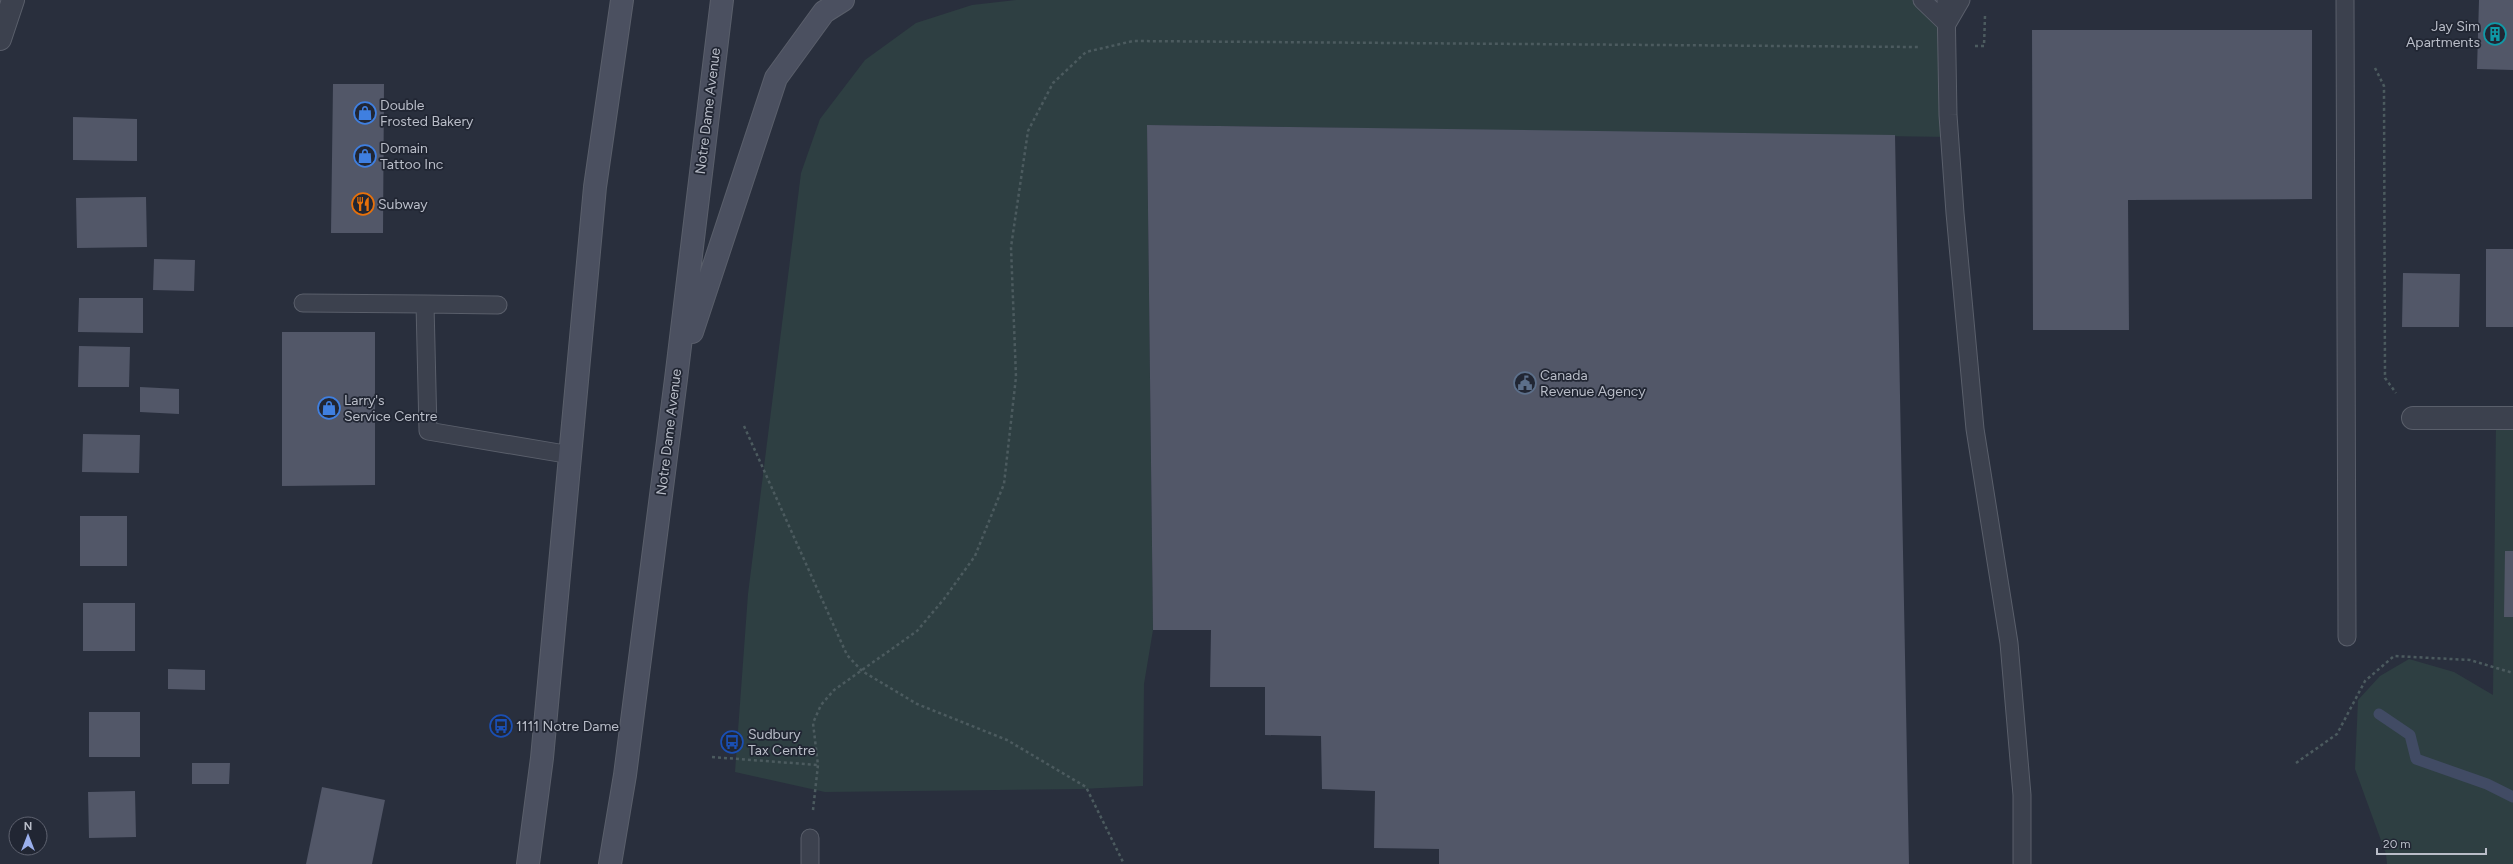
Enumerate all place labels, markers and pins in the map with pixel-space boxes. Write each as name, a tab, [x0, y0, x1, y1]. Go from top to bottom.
place label: Jay Sim Apartments	[2406, 18, 2480, 51]
building icon: Jay Sim Apartments	[2482, 21, 2508, 47]
place label: Double Frosted Bakery	[380, 97, 474, 130]
shop icon: Double Frosted Bakery	[352, 100, 378, 126]
place label: Domain Tattoo Inc	[380, 140, 444, 173]
shop icon: Domain Tattoo Inc	[352, 143, 378, 169]
restaurant icon: Subway	[350, 191, 376, 217]
place label: Subway	[378, 196, 428, 213]
place label: Canada Revenue Agency	[1540, 367, 1646, 400]
public building icon: Canada Revenue Agency	[1512, 370, 1538, 396]
place label: Larry's Service Centre	[344, 392, 438, 425]
shop icon: Larry's Service Centre	[316, 395, 342, 421]
bus stop icon: 1111 Notre Dame	[488, 713, 514, 739]
place label: 1111 Notre Dame	[516, 718, 619, 735]
place label: Sudbury Tax Centre	[748, 726, 816, 759]
bus stop icon: Sudbury Tax Centre	[719, 729, 745, 755]

